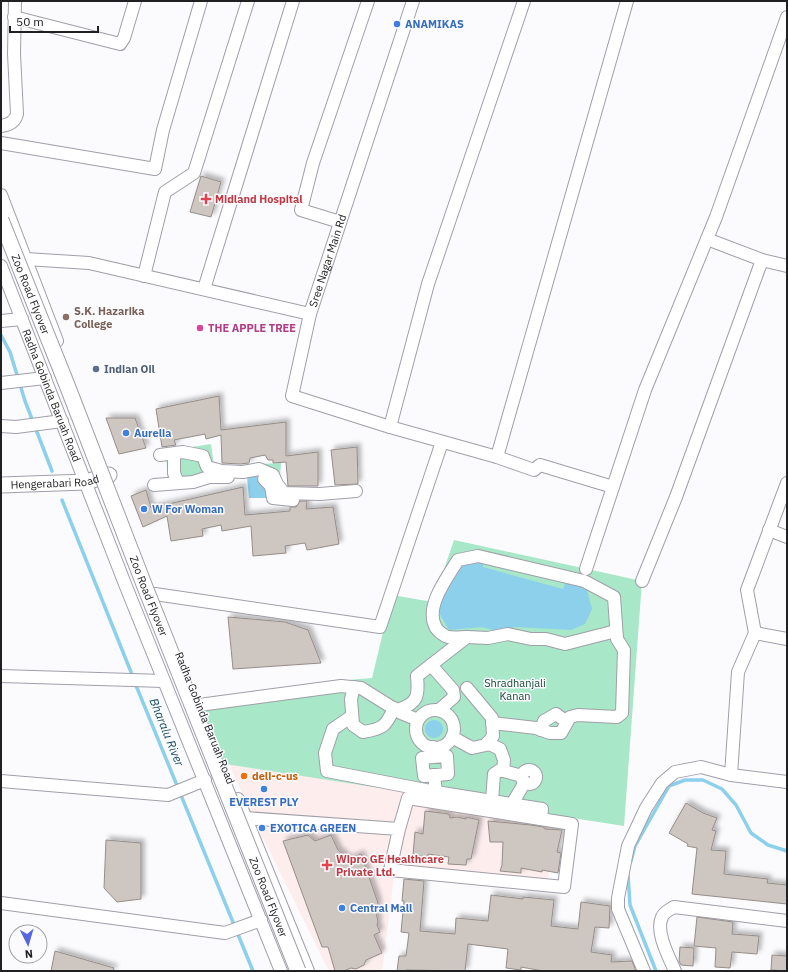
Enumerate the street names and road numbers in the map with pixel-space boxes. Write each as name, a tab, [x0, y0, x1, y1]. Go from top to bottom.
street label: Sree Nagar Main Rd	[306, 213, 349, 309]
street label: Zoo Road Flyover	[8, 252, 53, 336]
street label: Radha Gobinda Baruah Road	[19, 327, 84, 464]
street label: Hengerabari Road	[10, 471, 101, 492]
street label: Zoo Road Flyover	[127, 554, 171, 638]
street label: Radha Gobinda Baruah Road	[172, 650, 238, 786]
street label: Zoo Road Flyover	[246, 855, 291, 939]

